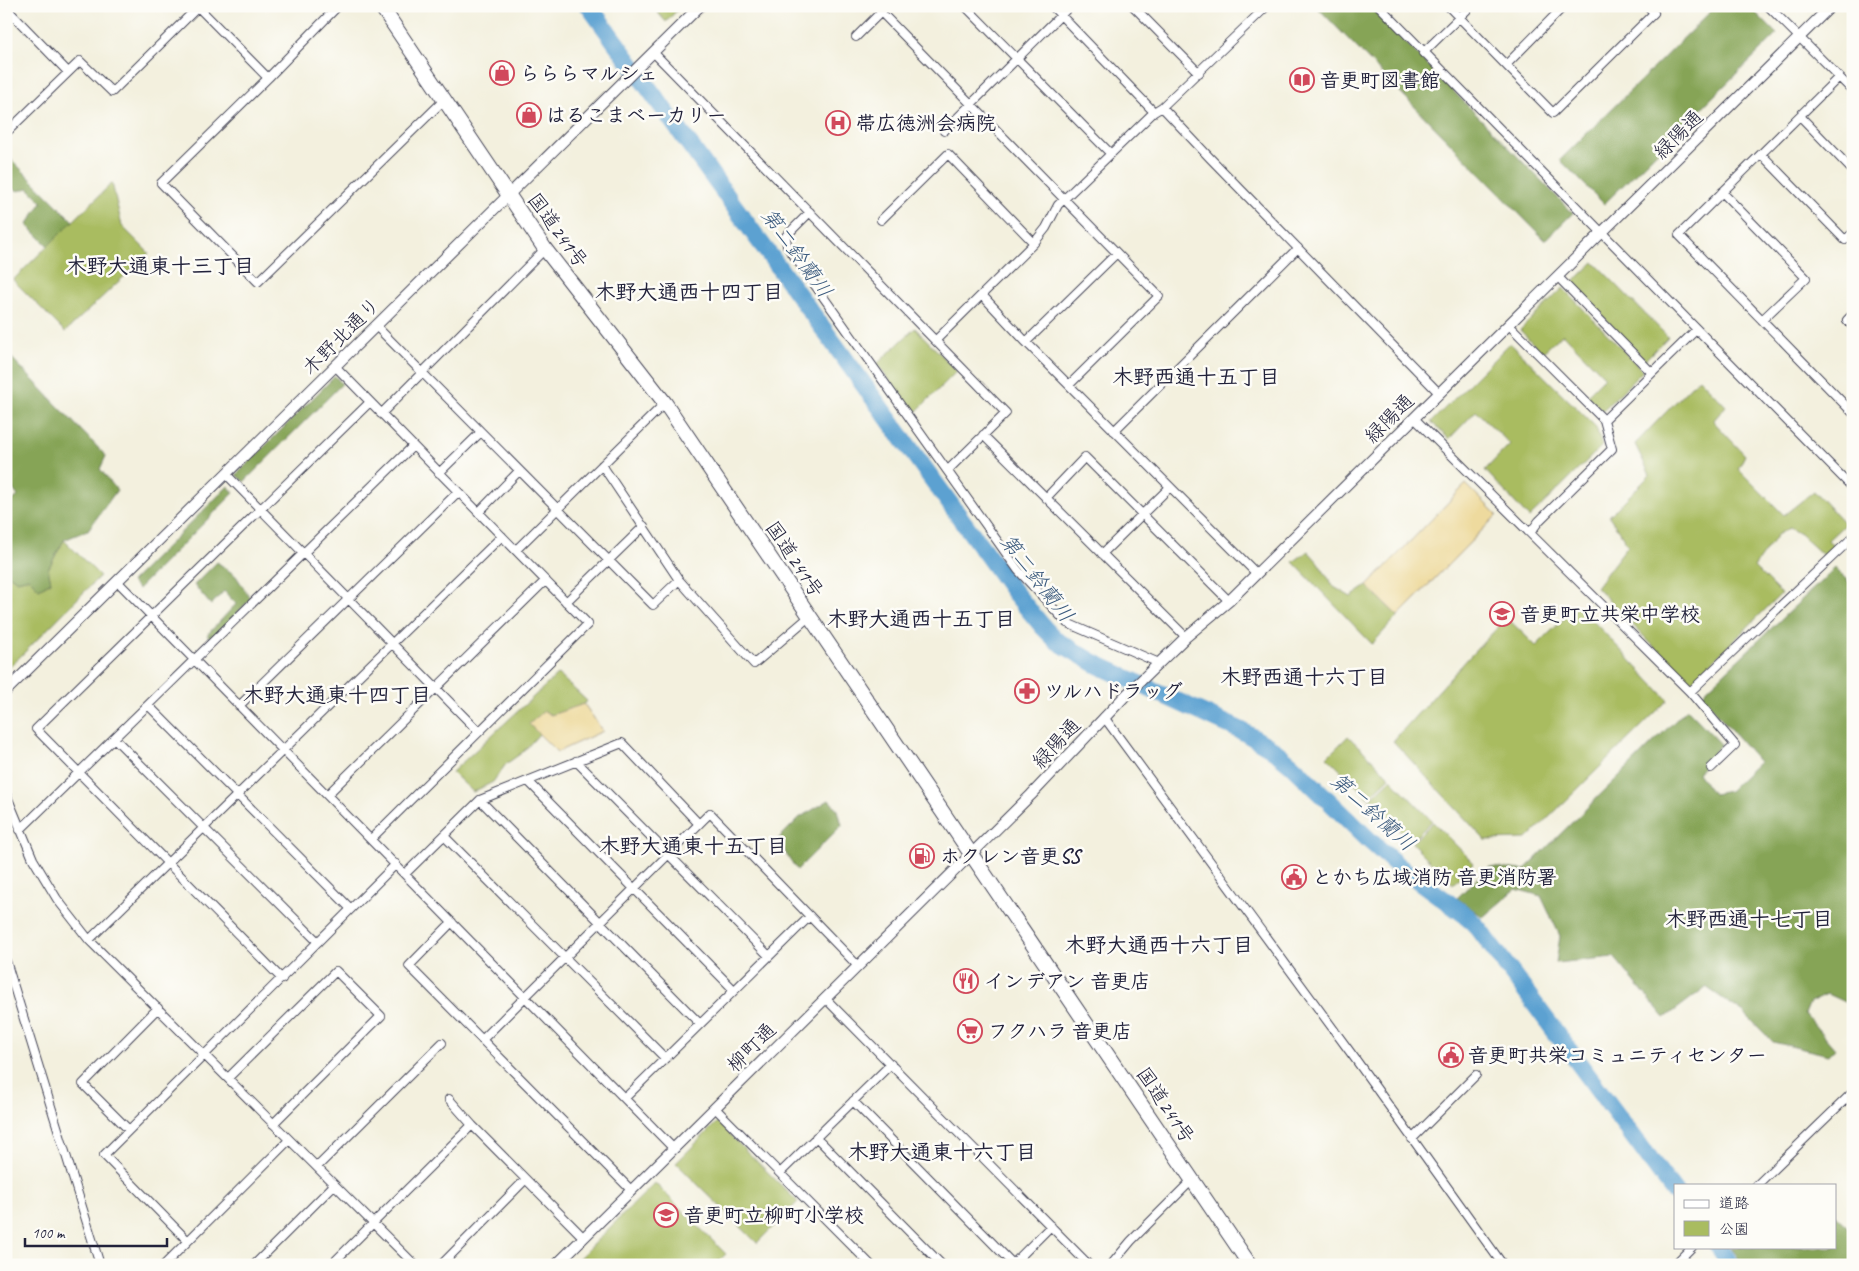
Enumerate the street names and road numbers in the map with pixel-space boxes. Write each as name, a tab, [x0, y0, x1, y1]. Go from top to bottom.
street label: 緑陽通	[1648, 104, 1708, 164]
street label: 国道241号	[522, 188, 593, 273]
street label: 木野北通り	[297, 292, 386, 381]
street label: 緑陽通	[1359, 388, 1419, 448]
street label: 国道241号	[760, 516, 829, 602]
street label: 緑陽通	[1027, 713, 1086, 774]
street label: 柳町通	[721, 1017, 781, 1077]
street label: 国道241号	[1131, 1062, 1200, 1148]

